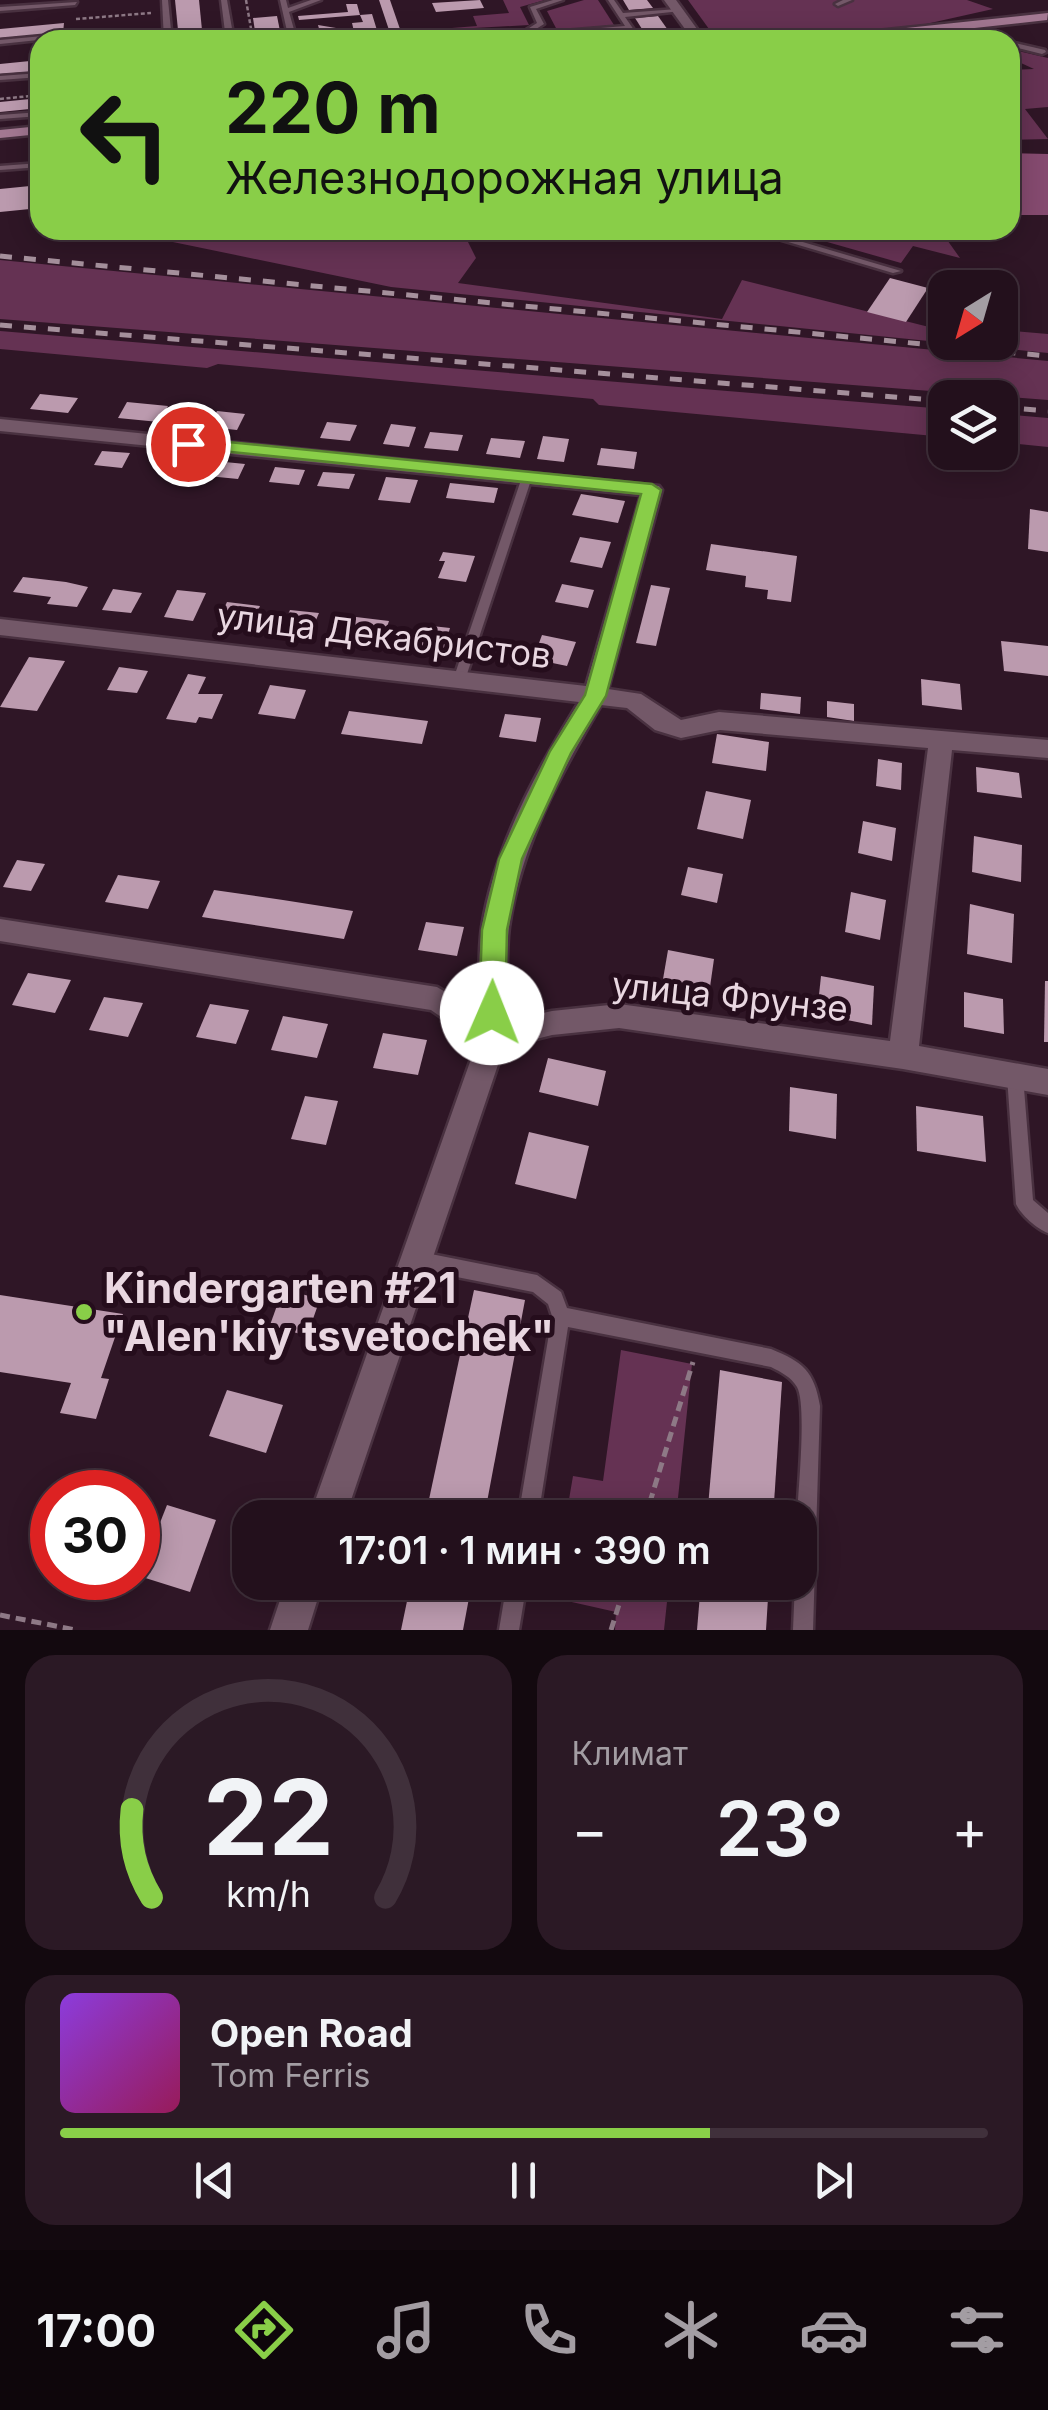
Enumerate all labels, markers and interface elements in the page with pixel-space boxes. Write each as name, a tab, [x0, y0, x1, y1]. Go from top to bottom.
text: 220 m	[225, 65, 441, 150]
icon: left	[60, 70, 190, 200]
text: Железнодорожная улица	[225, 150, 784, 205]
north arrow	[928, 270, 1018, 360]
map controls	[928, 270, 1018, 470]
button: layers	[928, 380, 1018, 470]
pin	[146, 402, 231, 487]
icon: arrive	[161, 417, 216, 472]
street label: улица Декабристов	[215, 594, 554, 676]
position arrow	[440, 961, 544, 1065]
street label: улица Фрунзе	[610, 963, 850, 1029]
place label: Kindergarten #21 "Alen'kiy tsvetochek"	[104, 1262, 554, 1361]
marker: Kindergarten #21 "Alen'kiy tsvetochek"	[73, 1301, 95, 1323]
speed limit sign: 30	[30, 1470, 160, 1600]
text: 17:01 · 1 мин · 390 m	[338, 1527, 711, 1573]
text: Климат	[572, 1734, 688, 1773]
text: 22	[203, 1754, 334, 1880]
text: 23°	[716, 1783, 844, 1874]
text: −	[572, 1797, 608, 1863]
text: +	[952, 1797, 988, 1863]
text: km/h	[226, 1872, 311, 1916]
text: Open Road	[210, 2010, 413, 2056]
text: Tom Ferris	[210, 2056, 370, 2095]
icon: previous	[187, 2153, 242, 2208]
icon: pause	[496, 2153, 551, 2208]
icon: next	[806, 2153, 861, 2208]
icon: directions	[229, 2295, 299, 2365]
icon: music	[371, 2295, 441, 2365]
icon: phone	[514, 2295, 584, 2365]
icon: climate	[656, 2295, 726, 2365]
icon: car	[799, 2295, 869, 2365]
icon: filters	[942, 2295, 1012, 2365]
text: 17:00	[36, 2303, 156, 2358]

